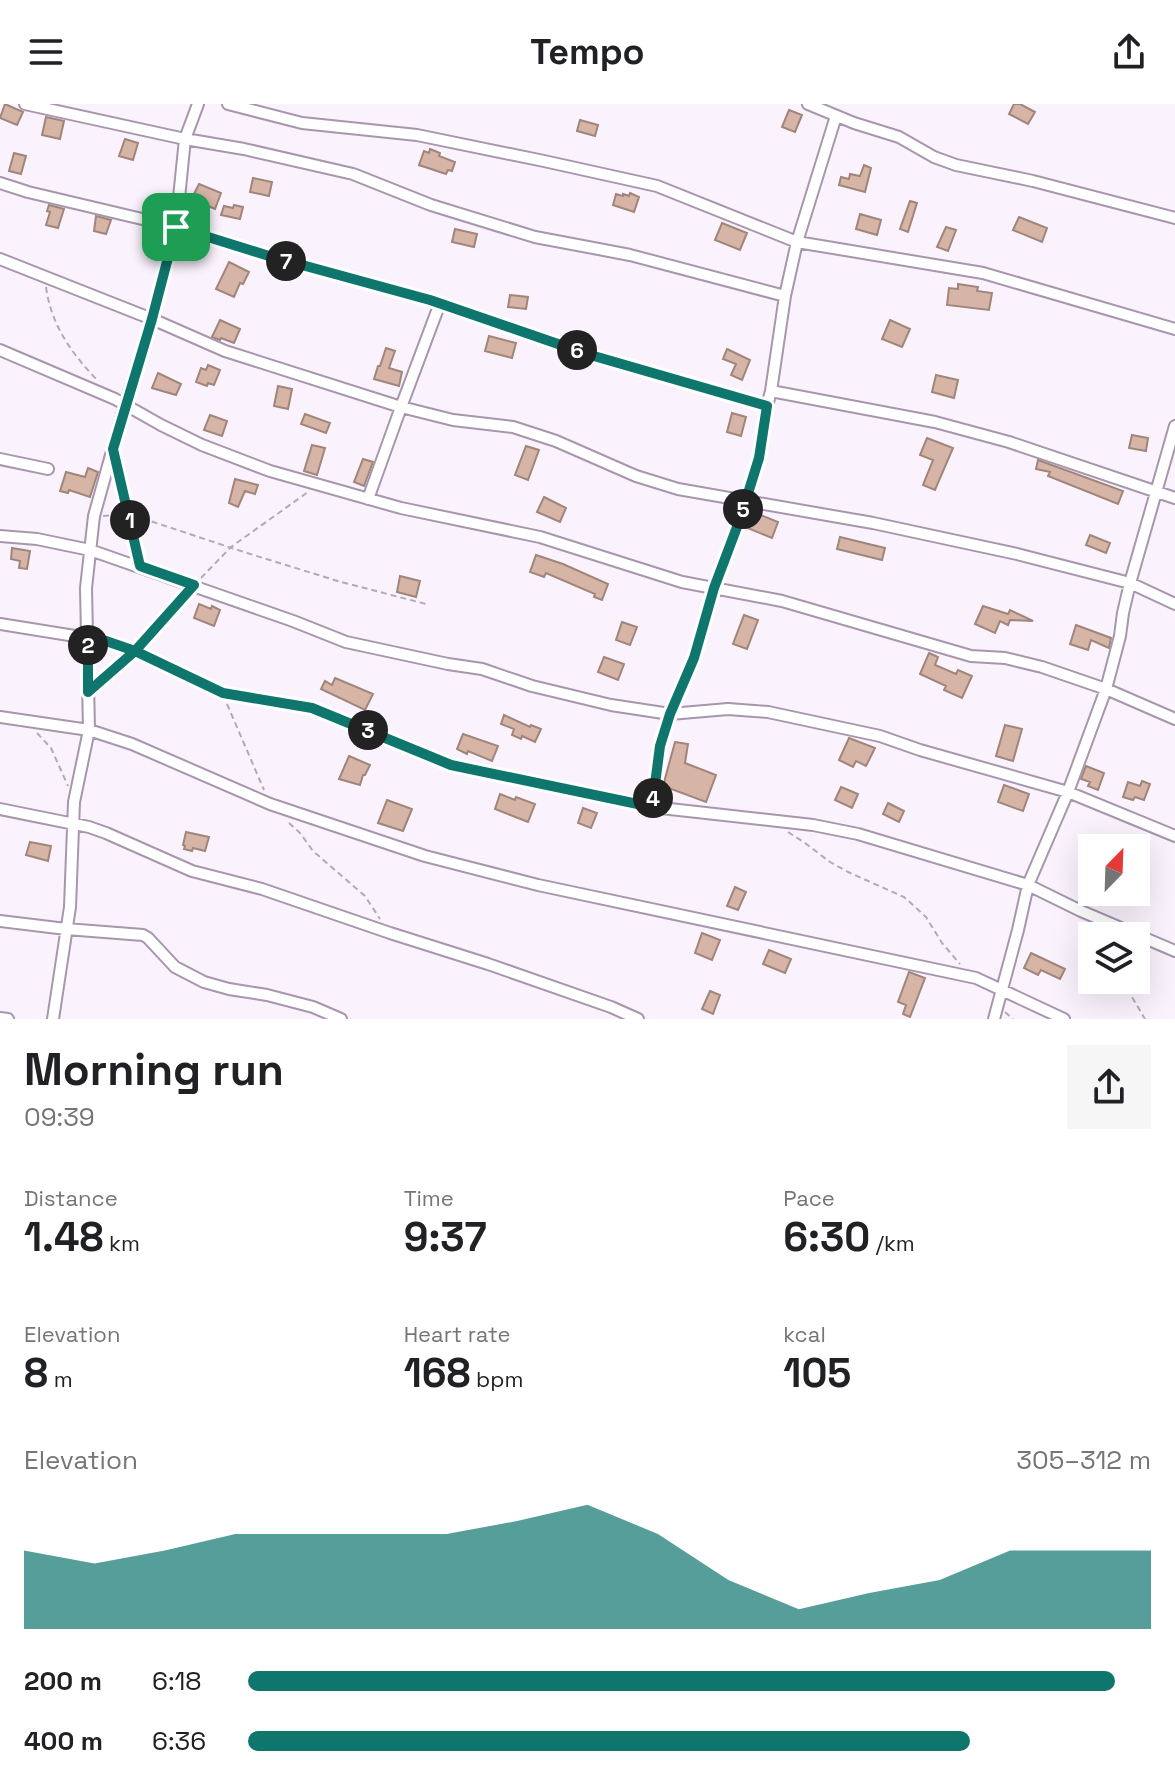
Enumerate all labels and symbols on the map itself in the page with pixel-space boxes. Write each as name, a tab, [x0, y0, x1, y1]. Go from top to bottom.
pin	[142, 193, 210, 261]
pin: 7	[266, 241, 306, 281]
pin: 6	[557, 330, 597, 370]
pin: 5	[723, 489, 763, 529]
pin: 1	[110, 500, 150, 540]
pin: 2	[68, 625, 108, 665]
pin: 3	[348, 710, 388, 750]
pin: 4	[633, 778, 673, 818]
north arrow	[1078, 834, 1150, 906]

